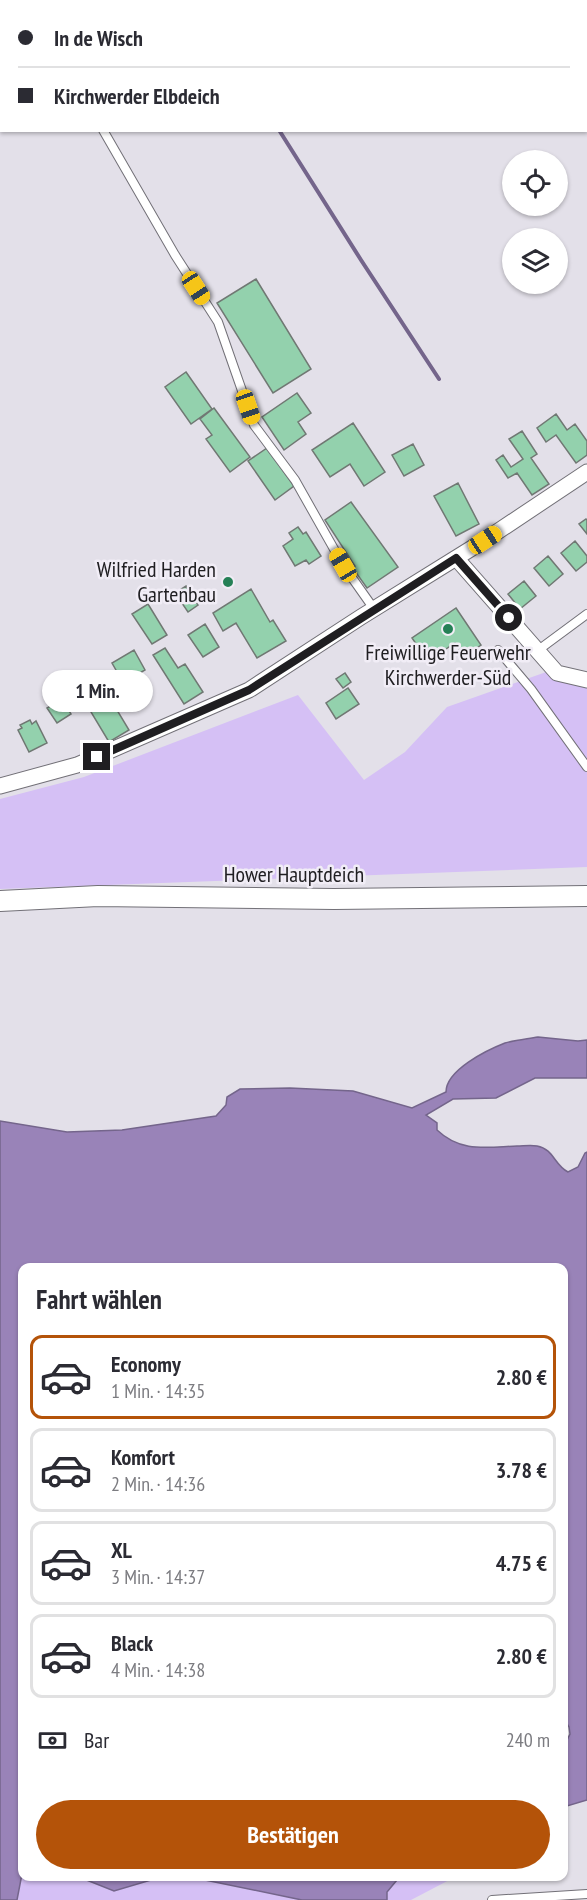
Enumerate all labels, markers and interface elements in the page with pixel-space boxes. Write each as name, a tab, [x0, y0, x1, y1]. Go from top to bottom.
text: In de Wisch	[54, 24, 143, 52]
text: Kirchwerder Elbdeich	[54, 82, 220, 110]
map controls	[502, 150, 568, 294]
button: locate	[502, 150, 568, 216]
button: layers	[502, 228, 568, 294]
car	[179, 268, 213, 308]
car	[234, 387, 262, 427]
car	[465, 523, 505, 557]
car	[326, 545, 360, 585]
place label: Wilfried Harden Gartenbau	[97, 555, 216, 608]
marker: Wilfried Harden Gartenbau	[221, 575, 235, 589]
route start	[495, 604, 522, 631]
marker: Freiwillige Feuerwehr Kirchwerder-Süd	[441, 622, 455, 636]
place label: Freiwillige Feuerwehr Kirchwerder-Süd	[365, 638, 531, 691]
callout: 1 Min.	[42, 670, 152, 712]
text: 1 Min.	[75, 678, 120, 704]
route end	[83, 743, 110, 770]
street label: Hower Hauptdeich	[224, 860, 364, 888]
text: Fahrt wählen	[36, 1282, 162, 1316]
icon: car	[39, 1350, 93, 1404]
text: Economy	[111, 1350, 181, 1378]
text: 2.80 €	[496, 1363, 547, 1391]
text: 1 Min. · 14:35	[111, 1378, 205, 1404]
icon: car	[39, 1443, 93, 1497]
text: Komfort	[111, 1443, 175, 1471]
text: 3.78 €	[496, 1456, 547, 1484]
text: 2 Min. · 14:36	[111, 1471, 205, 1497]
icon: car	[39, 1536, 93, 1590]
text: XL	[111, 1536, 132, 1564]
text: 4.75 €	[496, 1549, 547, 1577]
text: 3 Min. · 14:37	[111, 1564, 205, 1590]
icon: car	[39, 1629, 93, 1683]
text: Black	[111, 1629, 153, 1657]
text: 2.80 €	[496, 1642, 547, 1670]
text: 4 Min. · 14:38	[111, 1657, 205, 1683]
icon: cash	[36, 1724, 69, 1757]
text: Bar	[84, 1726, 109, 1754]
text: 240 m	[506, 1727, 550, 1753]
button: Bestätigen	[36, 1800, 550, 1869]

